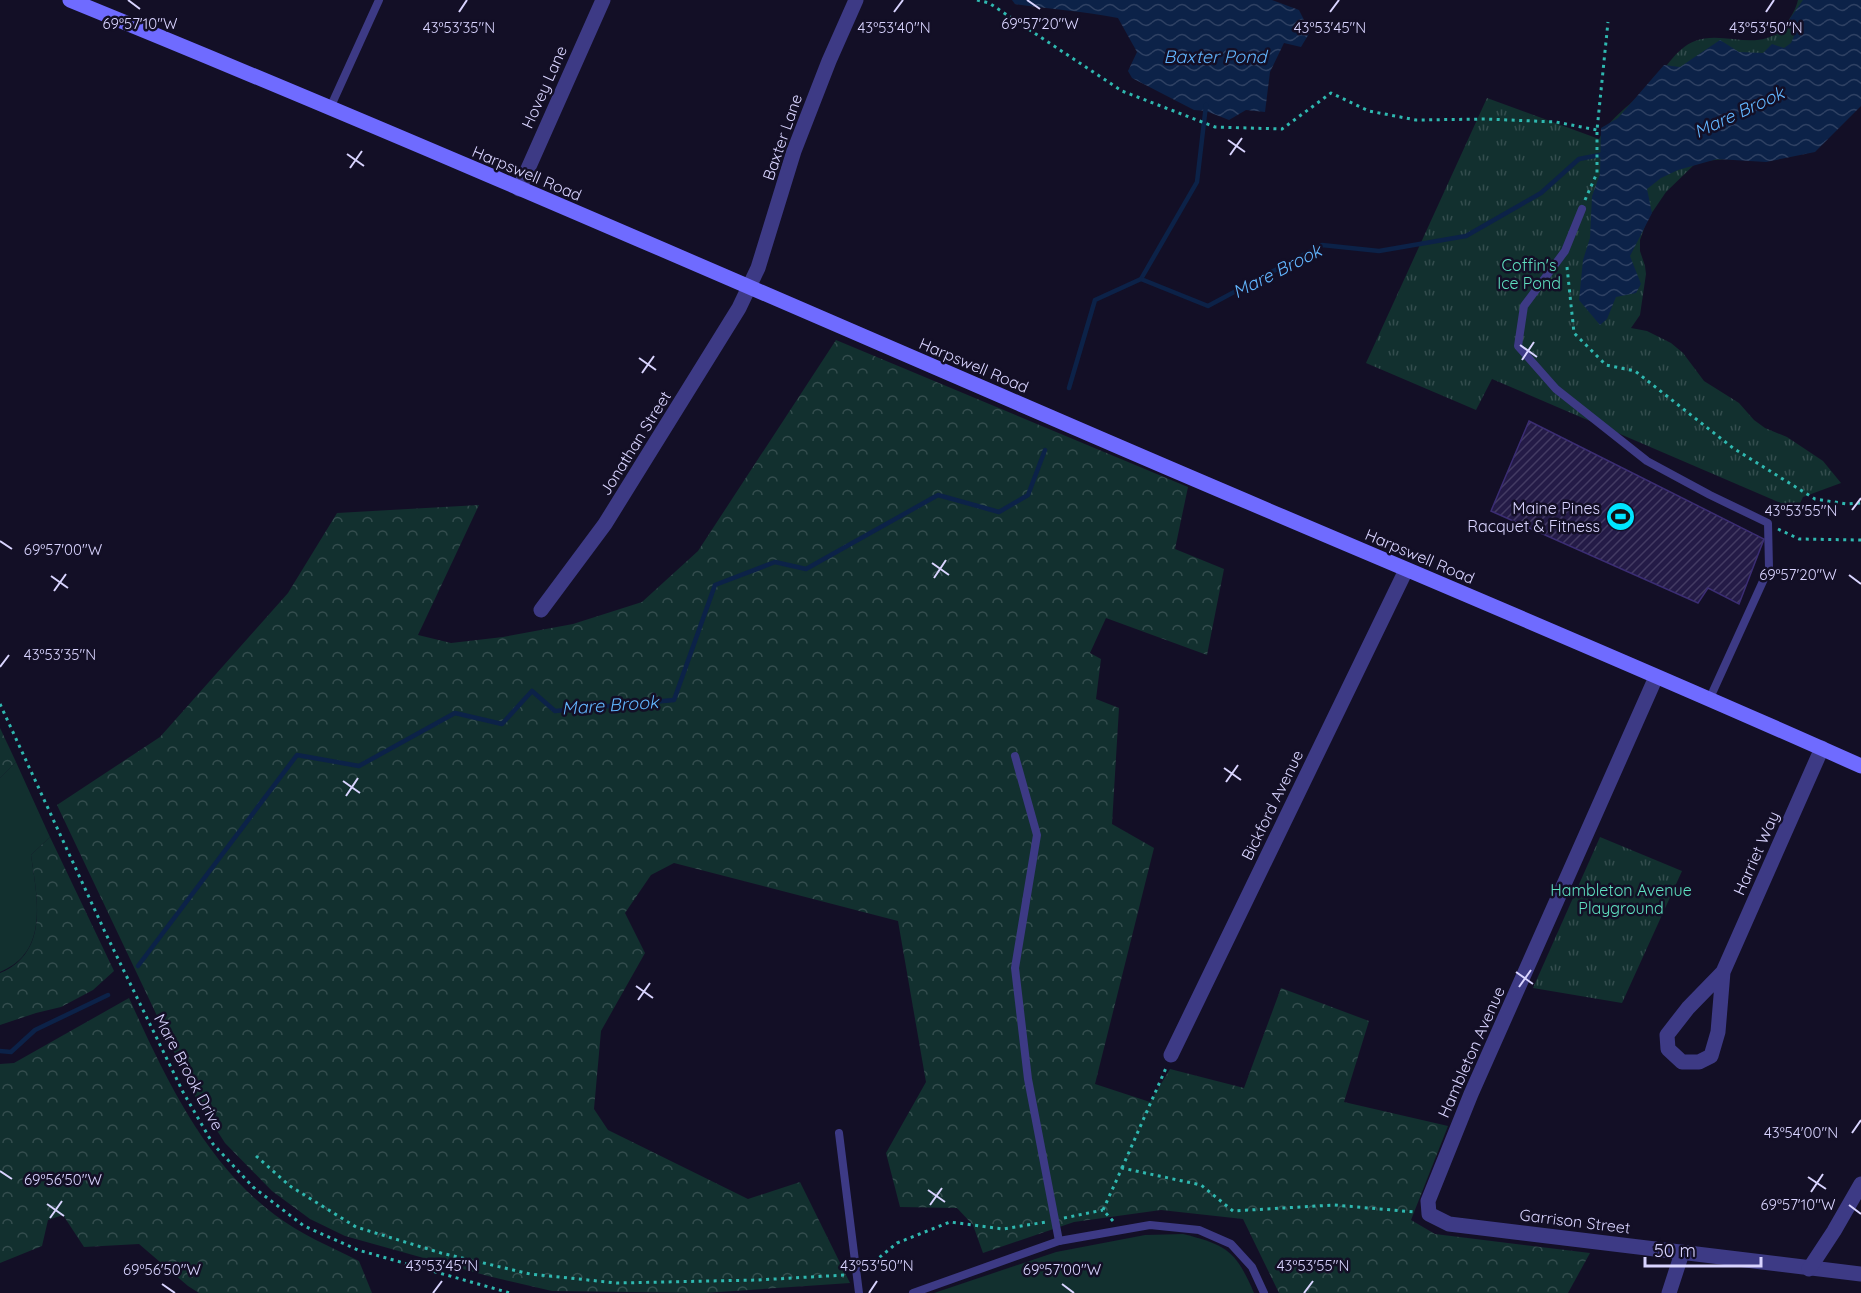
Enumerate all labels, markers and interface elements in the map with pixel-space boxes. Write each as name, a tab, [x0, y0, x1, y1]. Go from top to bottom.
text: 69°57'10"W	[103, 14, 178, 33]
text: 69°57'20"W	[1001, 14, 1079, 33]
text: 43°53'35"N	[423, 18, 495, 37]
text: 43°53'40"N	[857, 18, 931, 37]
text: 43°53'45"N	[1294, 18, 1366, 37]
text: 43°53'50"N	[1729, 18, 1803, 37]
street label: Hovey Lane	[517, 43, 571, 131]
water label: Baxter Pond	[1164, 45, 1269, 68]
water label: Mare Brook	[1690, 80, 1789, 143]
street label: Baxter Lane	[758, 91, 806, 183]
street label: Harpswell Road	[469, 141, 585, 205]
water label: Mare Brook	[1229, 238, 1327, 303]
park label: Coffin's Ice Pond	[1497, 255, 1561, 293]
street label: Harpswell Road	[916, 333, 1032, 397]
street label: Jonathan Street	[595, 387, 675, 499]
place label: Maine Pines Racquet & Fitness	[1467, 498, 1600, 536]
sports icon: Maine Pines Racquet & Fitness	[1605, 501, 1637, 533]
text: 43°53'55"N	[1765, 501, 1837, 520]
street label: Harpswell Road	[1362, 524, 1478, 588]
text: 69°57'00"W	[24, 540, 103, 559]
text: 69°57'20"W	[1759, 565, 1837, 584]
text: 43°53'35"N	[24, 645, 96, 664]
water label: Mare Brook	[561, 690, 661, 720]
street label: Bickford Avenue	[1237, 747, 1307, 863]
street label: Harriet Way	[1729, 808, 1783, 898]
park label: Hambleton Avenue Playground	[1550, 880, 1692, 918]
street label: Hambleton Avenue	[1433, 983, 1509, 1121]
street label: Mare Brook Drive	[150, 1010, 228, 1134]
text: 43°54'00"N	[1764, 1123, 1838, 1142]
text: 69°56'50"W	[24, 1170, 102, 1189]
text: 69°57'10"W	[1761, 1195, 1836, 1214]
street label: Garrison Street	[1519, 1204, 1631, 1238]
scale bar	[1645, 1230, 1760, 1268]
text: 50 m	[1654, 1239, 1696, 1262]
text: 43°53'45"N	[406, 1256, 478, 1275]
text: 43°53'50"N	[840, 1256, 914, 1275]
text: 43°53'55"N	[1277, 1256, 1349, 1275]
text: 69°56'50"W	[123, 1260, 201, 1279]
text: 69°57'00"W	[1023, 1260, 1102, 1279]

